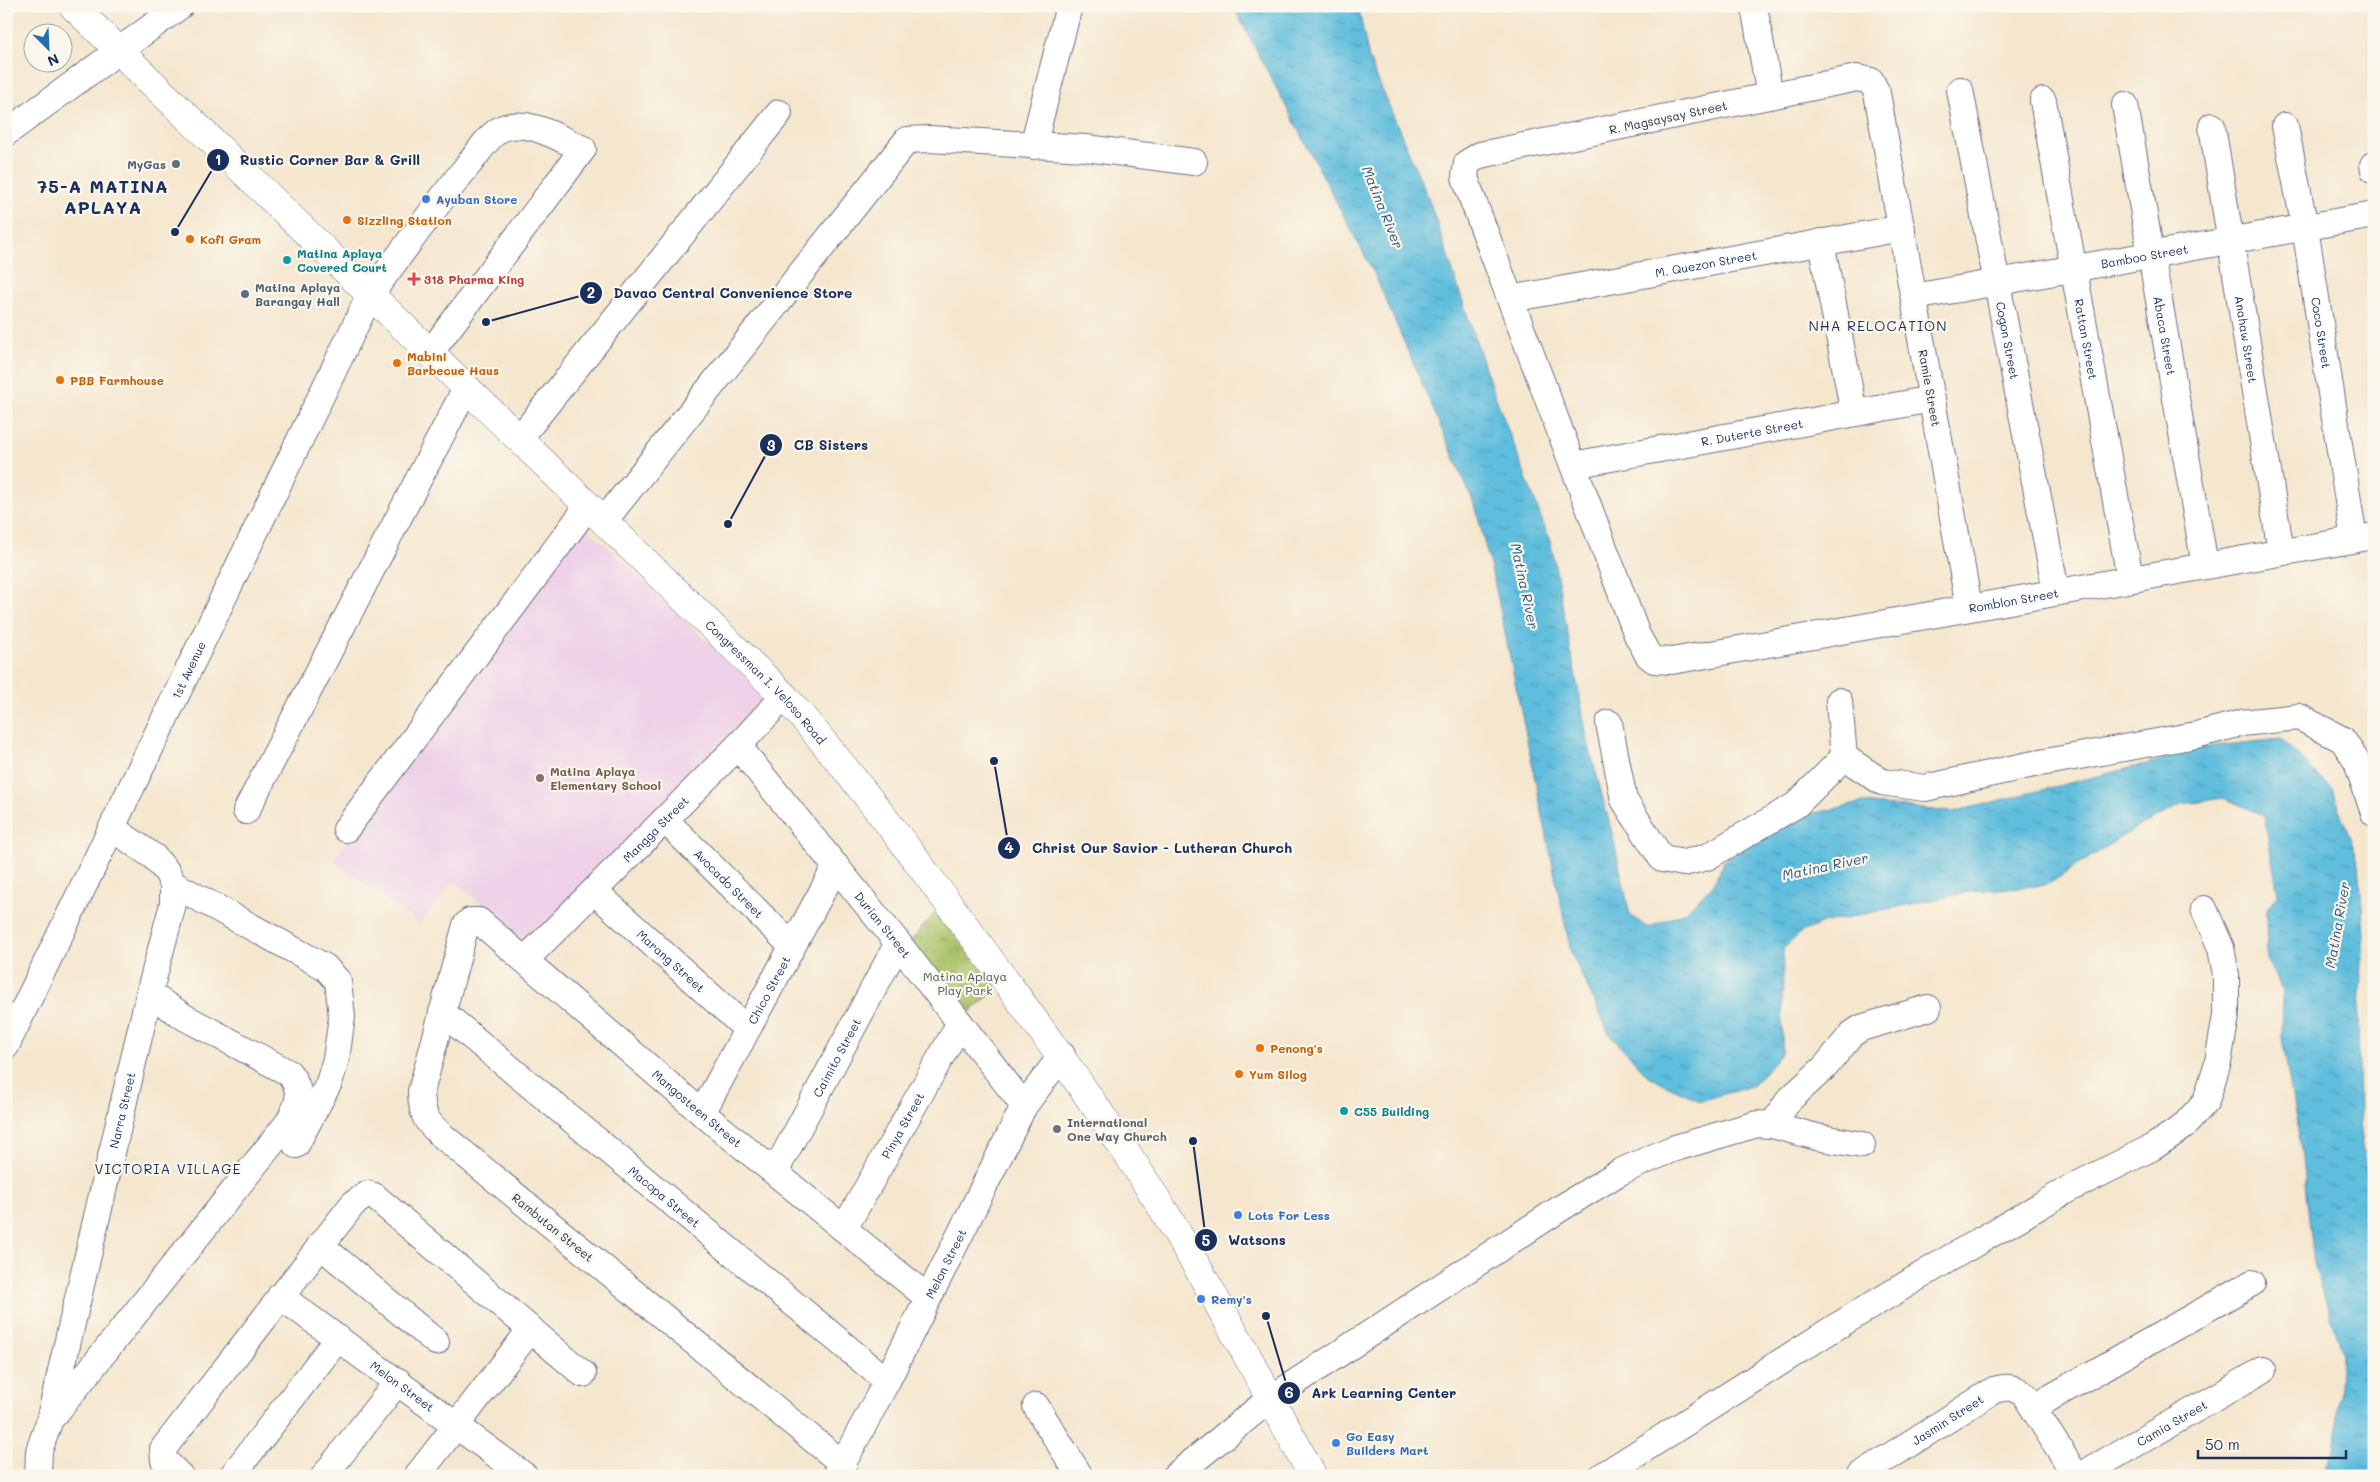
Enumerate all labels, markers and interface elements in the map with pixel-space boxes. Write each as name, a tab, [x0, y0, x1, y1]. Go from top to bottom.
north arrow	[22, 22, 72, 72]
text: N	[45, 49, 62, 71]
street label: R. Magsaysay Street	[1608, 97, 1728, 137]
callout: Rustic Corner Bar & Grill	[205, 145, 430, 174]
text: 1	[215, 149, 221, 169]
text: Rustic Corner Bar & Grill	[240, 150, 420, 169]
place label: MyGas	[127, 156, 166, 172]
marker: MyGas	[170, 158, 182, 170]
water label: Matina River	[1358, 163, 1408, 251]
district label: 75-A MATINA APLAYA	[37, 174, 169, 219]
place label: Ayuban Store	[436, 191, 517, 207]
marker: Ayuban Store	[420, 193, 432, 205]
place label: Sizzling Station	[357, 212, 452, 228]
marker: Sizzling Station	[341, 214, 353, 226]
place label: Kofi Gram	[200, 231, 261, 247]
marker: Kofi Gram	[184, 233, 196, 245]
street label: Bamboo Street	[2099, 240, 2189, 272]
place label: Matina Aplaya Covered Court	[297, 245, 387, 275]
street label: M. Quezon Street	[1654, 246, 1758, 281]
marker: Matina Aplaya Covered Court	[281, 254, 293, 266]
place label: 318 Pharma King	[424, 271, 524, 287]
marker: 318 Pharma King	[408, 273, 420, 285]
callout: Davao Central Convenience Store	[578, 278, 862, 307]
place label: Matina Aplaya Barangay Hall	[255, 279, 340, 309]
text: 2	[587, 282, 595, 302]
text: Davao Central Convenience Store	[614, 283, 852, 302]
marker: Matina Aplaya Barangay Hall	[239, 288, 251, 300]
street label: Anahaw Street	[2232, 294, 2261, 384]
street label: Abaca Street	[2150, 295, 2180, 376]
street label: Coco Street	[2308, 296, 2335, 370]
street label: Rattan Street	[2071, 297, 2102, 381]
street label: Cogon Street	[1993, 300, 2023, 381]
district label: NHA RELOCATION	[1809, 316, 1947, 335]
place label: Mabini Barbecue Haus	[407, 348, 499, 378]
street label: Ramie Street	[1915, 348, 1945, 428]
marker: Mabini Barbecue Haus	[391, 357, 403, 369]
place label: PBB Farmhouse	[70, 372, 164, 388]
marker: PBB Farmhouse	[54, 374, 66, 386]
street label: R. Duterte Street	[1700, 415, 1804, 449]
callout: CB Sisters	[758, 431, 878, 460]
text: 3	[766, 435, 776, 455]
text: CB Sisters	[794, 435, 868, 454]
water label: Matina River	[1507, 541, 1543, 631]
street label: Romblon Street	[1967, 584, 2060, 616]
street label: Congressman I. Veloso Road	[702, 616, 830, 747]
street label: 1st Avenue	[168, 639, 209, 701]
place label: Matina Aplaya Elementary School	[550, 763, 661, 793]
marker: Matina Aplaya Elementary School	[534, 772, 546, 784]
street label: Mangga Street	[619, 792, 692, 865]
callout: Christ Our Savior - Lutheran Church	[997, 834, 1302, 863]
text: 4	[1004, 837, 1014, 857]
text: Christ Our Savior - Lutheran Church	[1032, 838, 1292, 857]
street label: Avocado Street	[691, 845, 767, 921]
water label: Matina River	[1780, 848, 1870, 884]
water label: Matina River	[2320, 880, 2354, 970]
street label: Durian Street	[851, 888, 914, 961]
street label: Marang Street	[634, 926, 709, 995]
street label: Chico Street	[744, 953, 794, 1027]
park label: Matina Aplaya Play Park	[923, 968, 1007, 998]
street label: Caimito Street	[809, 1015, 864, 1100]
place label: Penong's	[1270, 1040, 1323, 1056]
marker: Penong's	[1254, 1042, 1266, 1054]
street label: Mangosteen Street	[649, 1066, 745, 1151]
place label: Yum Silog	[1249, 1066, 1307, 1082]
marker: Yum Silog	[1233, 1068, 1245, 1080]
street label: Narra Street	[105, 1070, 139, 1150]
street label: Pinya Street	[877, 1089, 927, 1161]
place label: C55 Building	[1354, 1103, 1429, 1119]
marker: C55 Building	[1338, 1105, 1350, 1117]
place label: International One Way Church	[1067, 1114, 1167, 1144]
marker: International One Way Church	[1051, 1123, 1063, 1135]
district label: VICTORIA VILLAGE	[94, 1159, 242, 1178]
street label: Macopa Street	[625, 1162, 704, 1231]
street label: Rambutan Street	[509, 1189, 597, 1265]
place label: Lots For Less	[1248, 1207, 1330, 1223]
marker: Lots For Less	[1232, 1209, 1244, 1221]
street label: Melon Street	[921, 1226, 970, 1301]
callout: Watsons	[1194, 1226, 1296, 1255]
text: 5	[1202, 1230, 1211, 1250]
text: Watsons	[1228, 1230, 1286, 1249]
place label: Remy's	[1211, 1291, 1252, 1307]
marker: Remy's	[1195, 1293, 1207, 1305]
street label: Melon Street	[367, 1357, 438, 1415]
callout: Ark Learning Center	[1276, 1379, 1466, 1408]
text: 6	[1284, 1382, 1294, 1402]
text: Ark Learning Center	[1312, 1383, 1456, 1402]
street label: Jasmin Street	[1909, 1391, 1986, 1448]
street label: Camia Street	[2134, 1396, 2210, 1450]
scale bar	[2198, 1427, 2345, 1459]
place label: Go Easy Builders Mart	[1346, 1428, 1428, 1458]
text: 50 m	[2205, 1434, 2240, 1454]
marker: Go Easy Builders Mart	[1330, 1437, 1342, 1449]

